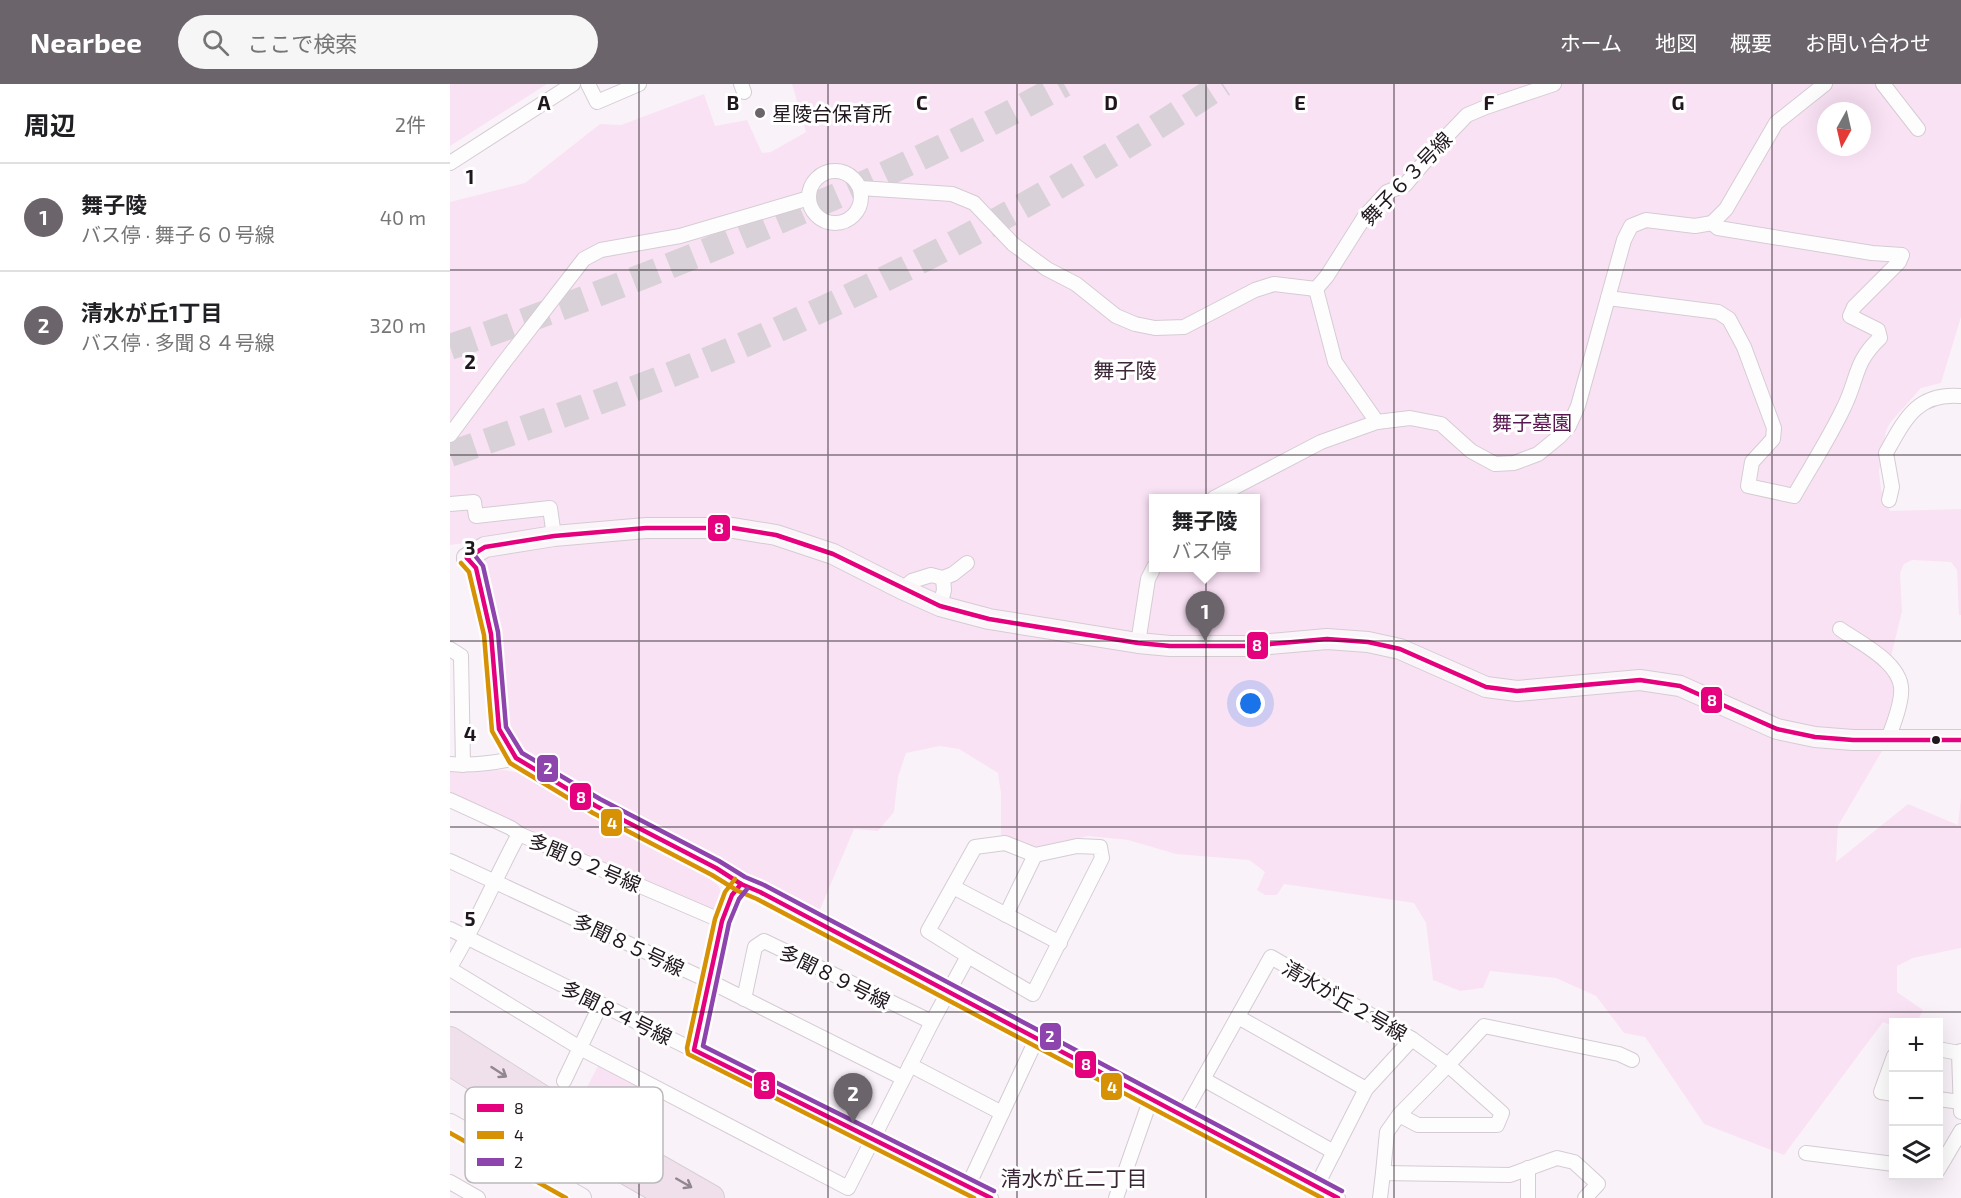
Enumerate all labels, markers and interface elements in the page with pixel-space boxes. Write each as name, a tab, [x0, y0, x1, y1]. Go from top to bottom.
search box	[178, 15, 598, 69]
text: Nearbee	[30, 25, 142, 59]
icon: search	[199, 26, 232, 59]
text: ここで検索	[247, 30, 357, 56]
text: ホーム	[1560, 30, 1622, 55]
text: 地図	[1655, 30, 1697, 55]
text: 概要	[1730, 30, 1772, 55]
text: お問い合わせ	[1805, 30, 1931, 55]
text: A	[537, 90, 551, 114]
text: B	[727, 90, 739, 114]
text: C	[916, 90, 928, 114]
text: D	[1104, 90, 1118, 114]
text: E	[1294, 90, 1306, 114]
text: F	[1483, 90, 1495, 114]
text: G	[1672, 90, 1684, 114]
place label: 星陵台保育所	[772, 101, 892, 125]
north arrow	[1817, 102, 1871, 156]
marker: 星陵台保育所	[753, 106, 767, 120]
text: 周辺	[24, 109, 76, 140]
text: 2件	[395, 112, 426, 136]
street label: 舞子６３号線	[1356, 127, 1456, 229]
text: 1	[466, 164, 474, 188]
text: 舞子陵	[81, 191, 147, 217]
text: 1	[39, 205, 48, 229]
text: 40 m	[380, 205, 426, 229]
text: バス停 · 舞子６０号線	[81, 222, 275, 246]
text: 清水が丘1丁目	[81, 299, 223, 325]
text: 2	[38, 313, 49, 337]
text: 320 m	[370, 313, 426, 337]
text: バス停 · 多聞８４号線	[81, 330, 275, 354]
text: 2	[464, 349, 476, 373]
district label: 舞子陵	[1094, 357, 1157, 382]
park label: 舞子墓園	[1492, 410, 1572, 434]
popup	[1149, 494, 1260, 572]
text: 舞子陵	[1171, 507, 1238, 533]
line badge: 8	[707, 514, 731, 542]
text: 8	[714, 518, 724, 537]
text: 3	[464, 535, 476, 559]
text: バス停	[1171, 538, 1231, 562]
pin: 1	[1186, 592, 1224, 641]
line badge: 8	[1246, 631, 1269, 660]
text: 8	[1252, 635, 1262, 654]
line badge: 8	[1700, 686, 1723, 714]
your location	[1236, 689, 1265, 718]
text: 8	[1707, 690, 1717, 709]
text: 4	[464, 721, 477, 745]
unlabelled marker	[1930, 734, 1942, 746]
line badge: 2	[536, 754, 559, 783]
text: 2	[543, 758, 553, 777]
line badge: 8	[569, 782, 592, 811]
text: 8	[576, 787, 586, 806]
line badge: 4	[600, 808, 623, 837]
text: 4	[607, 813, 617, 832]
street label: 多聞９２号線	[525, 828, 645, 896]
text: 5	[464, 906, 476, 930]
street label: 多聞８５号線	[570, 908, 688, 980]
street label: 多聞８９号線	[776, 939, 894, 1013]
street label: 清水が丘２号線	[1278, 955, 1412, 1045]
street label: 多聞８４号線	[558, 975, 676, 1049]
map controls	[1889, 1018, 1943, 1180]
button: +	[1889, 1018, 1943, 1072]
line badge: 2	[1039, 1022, 1062, 1051]
text: 2	[1045, 1026, 1055, 1045]
line badge: 8	[1074, 1050, 1097, 1079]
text: 8	[1081, 1054, 1091, 1073]
one-way arrow	[490, 1066, 507, 1078]
line badge: 8	[753, 1071, 776, 1100]
line badge: 4	[1100, 1072, 1123, 1101]
button: −	[1889, 1072, 1943, 1126]
pin: 2	[834, 1074, 872, 1123]
text: 8	[760, 1075, 770, 1094]
text: 4	[1107, 1077, 1117, 1096]
legend	[465, 1087, 663, 1183]
text: 8	[514, 1098, 524, 1117]
text: 4	[514, 1125, 524, 1144]
button: layers	[1889, 1126, 1943, 1180]
text: 2	[514, 1152, 523, 1171]
district label: 清水が丘二丁目	[1001, 1165, 1148, 1190]
one-way arrow	[675, 1177, 692, 1189]

